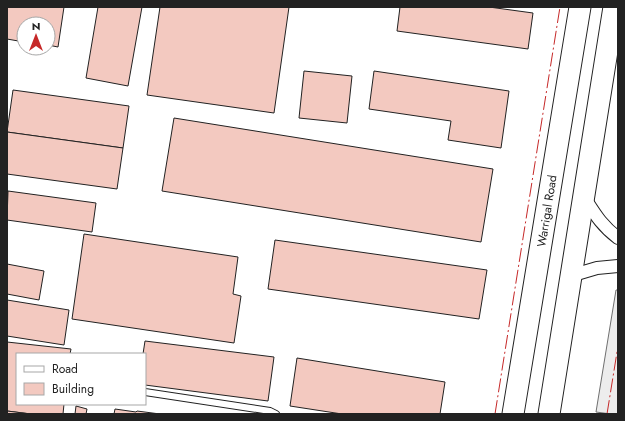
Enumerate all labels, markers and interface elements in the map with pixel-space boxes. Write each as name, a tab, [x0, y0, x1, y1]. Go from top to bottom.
north arrow	[16, 16, 56, 56]
text: N	[32, 18, 40, 34]
street label: Warrigal Road	[532, 174, 562, 248]
legend	[16, 353, 146, 405]
text: Road	[52, 360, 78, 378]
text: Building	[52, 380, 94, 398]

